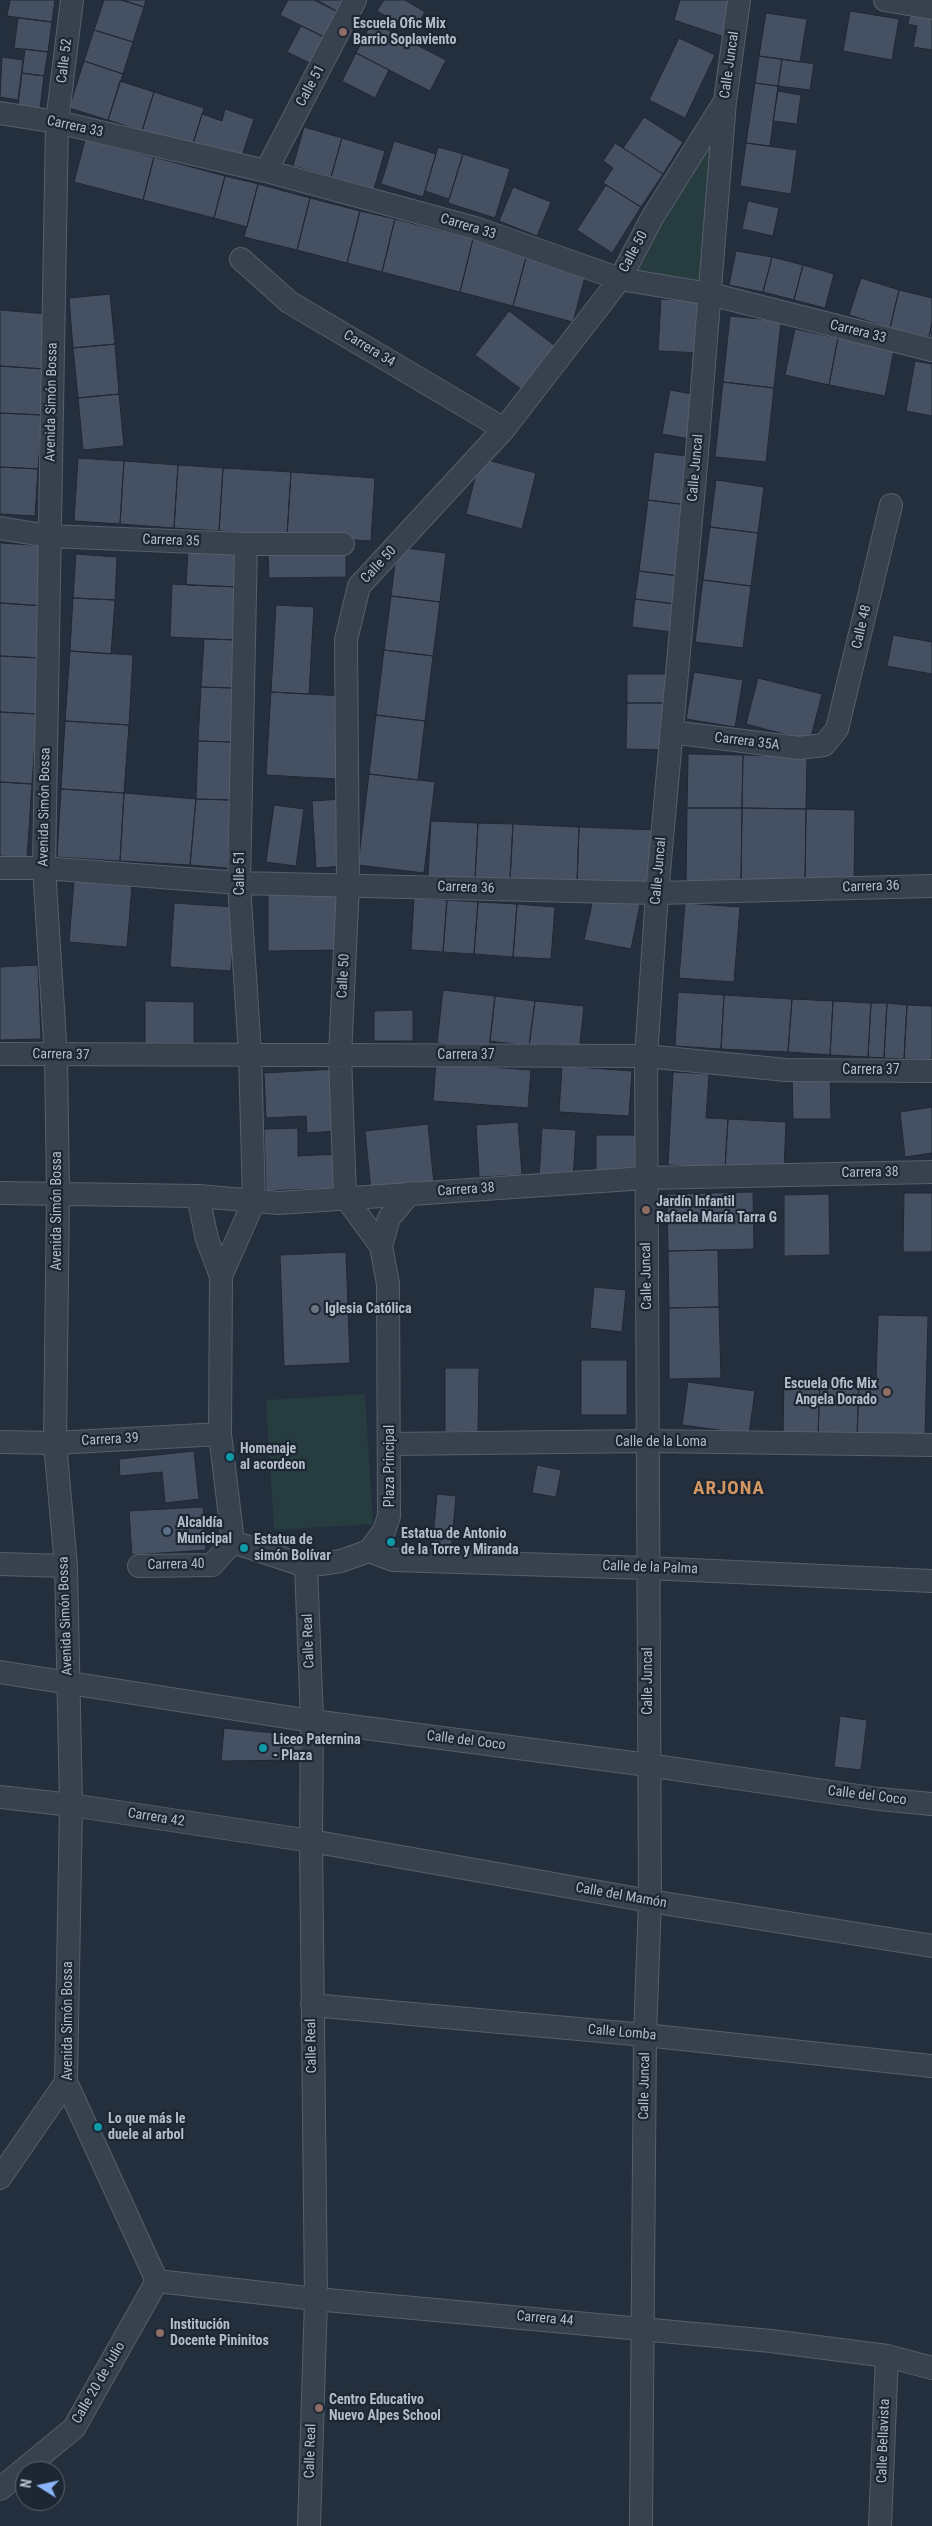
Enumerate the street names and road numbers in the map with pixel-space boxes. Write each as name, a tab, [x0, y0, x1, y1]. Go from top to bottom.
street label: Calle Juncal	[717, 30, 743, 100]
street label: Calle 52	[54, 38, 76, 84]
street label: Calle 51	[293, 62, 329, 110]
street label: Carrera 33	[45, 113, 105, 141]
street label: Carrera 33	[438, 211, 498, 243]
street label: Calle 50	[616, 228, 652, 276]
street label: Carrera 33	[828, 317, 888, 347]
street label: Carrera 34	[340, 327, 398, 371]
street label: Avenida Simón Bossa	[43, 342, 61, 462]
street label: Calle Juncal	[685, 434, 707, 502]
street label: Carrera 35	[142, 532, 200, 550]
street label: Calle 50	[358, 543, 400, 587]
street label: Calle 48	[849, 603, 875, 651]
street label: Carrera 35A	[714, 730, 780, 754]
street label: Avenida Simón Bossa	[36, 747, 54, 867]
street label: Calle Juncal	[648, 837, 670, 905]
street label: Calle 51	[232, 851, 248, 895]
street label: Carrera 36	[842, 878, 900, 896]
street label: Carrera 36	[437, 879, 495, 897]
street label: Calle 50	[334, 953, 354, 999]
street label: Carrera 37	[32, 1046, 90, 1064]
street label: Carrera 37	[437, 1047, 495, 1063]
street label: Carrera 37	[842, 1062, 900, 1078]
street label: Avenida Simón Bossa	[49, 1151, 65, 1271]
street label: Carrera 38	[841, 1164, 899, 1182]
street label: Carrera 38	[437, 1180, 495, 1200]
street label: Calle Juncal	[638, 1242, 656, 1310]
street label: Plaza Principal	[382, 1425, 398, 1507]
street label: Carrera 39	[81, 1430, 139, 1450]
street label: Calle de la Loma	[615, 1434, 707, 1450]
street label: Avenida Simón Bossa	[56, 1556, 76, 1676]
street label: Carrera 40	[147, 1556, 205, 1574]
street label: Calle de la Palma	[602, 1558, 698, 1578]
street label: Calle Real	[300, 1613, 318, 1669]
street label: Calle Juncal	[640, 1647, 656, 1715]
street label: Calle del Coco	[426, 1728, 506, 1754]
street label: Calle del Coco	[827, 1783, 907, 1809]
street label: Carrera 42	[126, 1805, 186, 1831]
street label: Calle del Mamón	[574, 1880, 668, 1912]
street label: Avenida Simón Bossa	[60, 1961, 76, 2081]
street label: Calle Real	[303, 2018, 321, 2074]
street label: Calle Lomba	[587, 2022, 657, 2044]
street label: Calle Juncal	[636, 2052, 654, 2120]
street label: Carrera 44	[516, 2308, 574, 2330]
street label: Calle 20 de Julio	[69, 2339, 129, 2427]
street label: Calle Bellavista	[874, 2398, 894, 2484]
street label: Calle Real	[302, 2423, 320, 2479]

